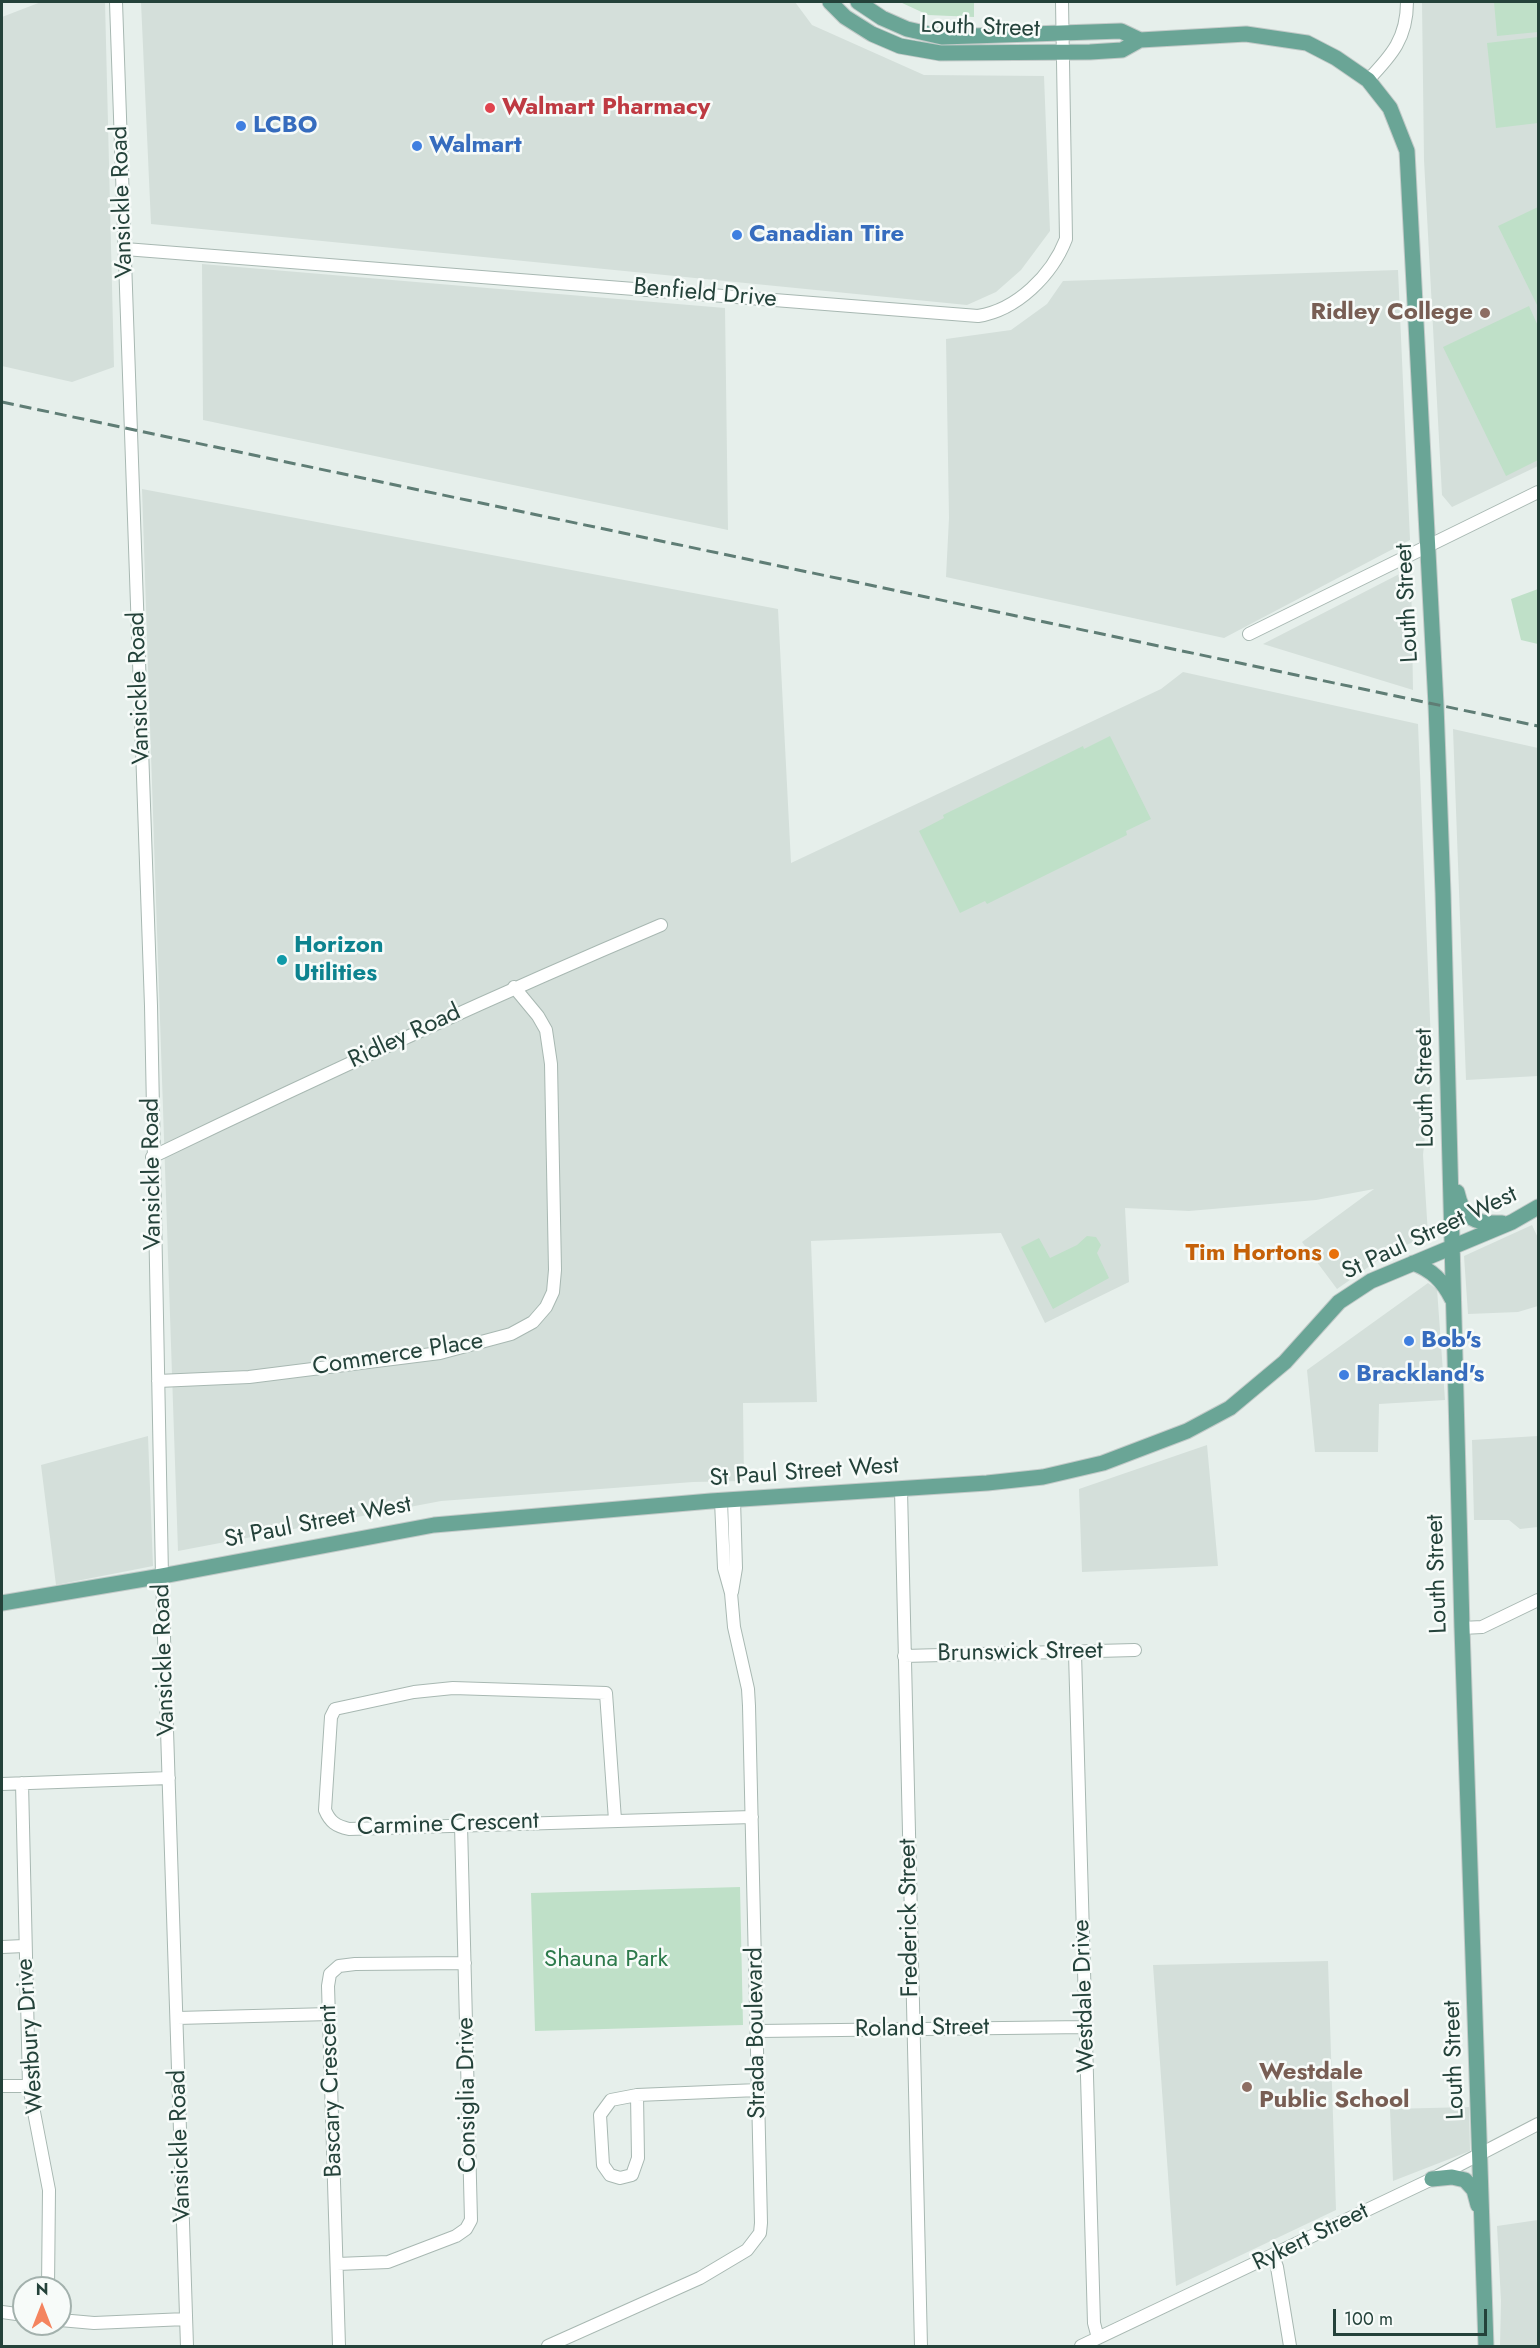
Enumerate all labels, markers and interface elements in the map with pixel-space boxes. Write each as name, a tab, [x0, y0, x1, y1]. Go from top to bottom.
street label: Louth Street	[920, 12, 1040, 44]
place label: Walmart Pharmacy	[502, 94, 710, 122]
marker: Walmart Pharmacy	[483, 101, 497, 115]
place label: LCBO	[253, 112, 317, 140]
marker: LCBO	[234, 119, 248, 133]
street label: Vansickle Road	[106, 125, 140, 279]
place label: Walmart	[429, 132, 522, 160]
marker: Walmart	[410, 139, 424, 153]
place label: Canadian Tire	[749, 221, 904, 249]
marker: Canadian Tire	[730, 228, 744, 242]
street label: Benfield Drive	[632, 273, 778, 315]
place label: Ridley College	[1310, 299, 1473, 327]
marker: Ridley College	[1478, 306, 1492, 320]
street label: Louth Street	[1390, 543, 1426, 663]
street label: Vansickle Road	[123, 611, 157, 765]
place label: Horizon Utilities	[294, 932, 384, 988]
marker: Horizon Utilities	[275, 953, 289, 967]
street label: Ridley Road	[344, 999, 466, 1075]
street label: Louth Street	[1411, 1028, 1441, 1148]
street label: Vansickle Road	[137, 1098, 169, 1250]
street label: St Paul Street West	[1338, 1181, 1522, 1287]
place label: Tim Hortons	[1186, 1240, 1322, 1268]
marker: Tim Hortons	[1327, 1247, 1341, 1261]
street label: Commerce Place	[311, 1327, 485, 1383]
place label: Bob's	[1421, 1327, 1481, 1355]
marker: Bob's	[1402, 1334, 1416, 1348]
place label: Brackland's	[1356, 1361, 1484, 1389]
marker: Brackland's	[1337, 1368, 1351, 1382]
street label: St Paul Street West	[708, 1452, 900, 1494]
street label: St Paul Street West	[222, 1491, 414, 1555]
street label: Louth Street	[1422, 1514, 1454, 1634]
street label: Vansickle Road	[148, 1583, 182, 1737]
street label: Brunswick Street	[937, 1637, 1103, 1669]
street label: Carmine Crescent	[357, 1807, 539, 1843]
street label: Frederick Street	[894, 1838, 926, 1998]
street label: Westdale Drive	[1068, 1919, 1102, 2073]
park label: Shauna Park	[544, 1946, 668, 1974]
street label: Strada Boulevard	[741, 1947, 773, 2119]
street label: Westbury Drive	[11, 1957, 51, 2115]
street label: Louth Street	[1439, 2000, 1471, 2120]
street label: Bascary Crescent	[315, 2004, 349, 2178]
street label: Roland Street	[855, 2013, 989, 2045]
street label: Consiglia Drive	[452, 2017, 484, 2173]
place label: Westdale Public School	[1259, 2059, 1410, 2115]
street label: Vansickle Road	[164, 2069, 198, 2223]
marker: Westdale Public School	[1240, 2080, 1254, 2094]
street label: Rykert Street	[1249, 2198, 1373, 2278]
north arrow	[12, 2276, 72, 2336]
text: N	[36, 2278, 48, 2301]
scale bar	[1336, 2297, 1490, 2335]
text: 100 m	[1344, 2306, 1393, 2332]

